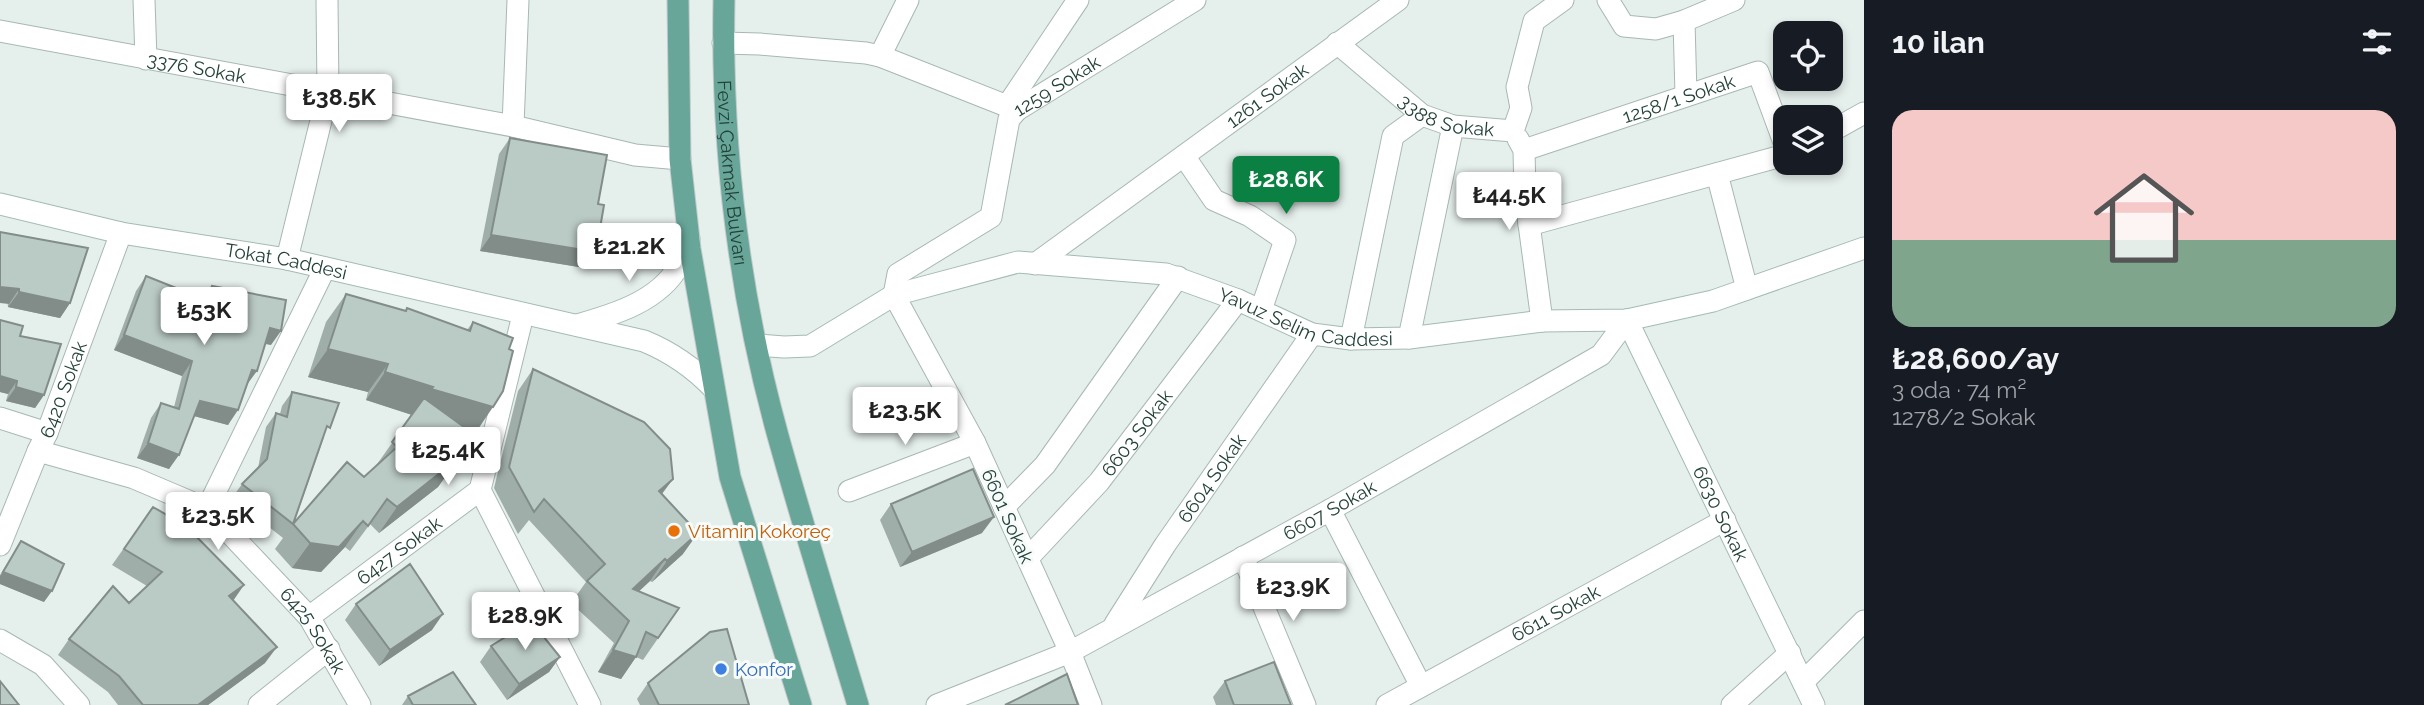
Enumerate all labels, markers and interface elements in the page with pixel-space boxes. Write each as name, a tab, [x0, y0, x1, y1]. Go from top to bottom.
map controls	[1773, 21, 1843, 175]
button: locate	[1773, 21, 1843, 91]
icon: filters	[2358, 23, 2396, 61]
text: 10 ilan	[1892, 25, 1985, 60]
street label: 3376 Sokak	[145, 47, 248, 87]
street label: 1259 Sokak	[1009, 50, 1104, 121]
street label: 1261 Sokak	[1222, 58, 1312, 132]
street label: 1258/1 Sokak	[1620, 70, 1738, 127]
pin: ₺38.5K	[282, 74, 396, 134]
street label: Fevzi Çakmak Bulvarı	[713, 80, 752, 267]
text: ₺38.5K	[302, 83, 376, 110]
street label: 3388 Sokak	[1394, 89, 1495, 140]
button: layers	[1773, 105, 1843, 175]
icon: home	[2081, 155, 2207, 281]
pin: ₺28.6K	[1229, 156, 1343, 216]
text: ₺28.6K	[1248, 165, 1324, 192]
pin: ₺44.5K	[1452, 173, 1566, 232]
text: ₺44.5K	[1472, 181, 1546, 208]
pin: ₺21.2K	[572, 224, 686, 283]
text: ₺21.2K	[593, 232, 665, 259]
street label: Tokat Caddesi	[224, 238, 349, 283]
street label: Yavuz Selim Caddesi	[1216, 283, 1393, 351]
pin: ₺53K	[163, 288, 245, 347]
text: ₺53K	[177, 296, 231, 323]
street label: 6420 Sokak	[35, 338, 91, 441]
text: ₺28,600/ay	[1892, 341, 2059, 376]
text: 3 oda · 74 m²	[1892, 376, 2026, 403]
street label: 6603 Sokak	[1097, 385, 1177, 480]
pin: ₺23.5K	[848, 388, 962, 447]
text: ₺23.5K	[869, 396, 941, 423]
text: 1278/2 Sokak	[1892, 403, 2035, 430]
pin: ₺25.4K	[391, 428, 505, 487]
street label: 6604 Sokak	[1173, 430, 1250, 527]
text: ₺25.4K	[411, 436, 485, 463]
street label: 6630 Sokak	[1689, 462, 1753, 564]
street label: 6601 Sokak	[977, 465, 1039, 567]
street label: 6607 Sokak	[1279, 475, 1380, 544]
pin: ₺23.5K	[161, 492, 275, 552]
text: ₺23.5K	[182, 501, 254, 528]
street label: 6427 Sokak	[352, 512, 446, 589]
place label: Vitamin Kokoreç	[688, 520, 831, 542]
marker: Vitamin Kokoreç	[666, 523, 682, 539]
pin: ₺23.9K	[1236, 564, 1350, 623]
text: ₺23.9K	[1256, 572, 1330, 599]
street label: 6611 Sokak	[1507, 580, 1603, 646]
street label: 6425 Sokak	[276, 583, 350, 678]
pin: ₺28.9K	[468, 592, 582, 652]
text: ₺28.9K	[488, 601, 562, 628]
place label: Konfor	[735, 658, 793, 680]
marker: Konfor	[713, 661, 729, 677]

